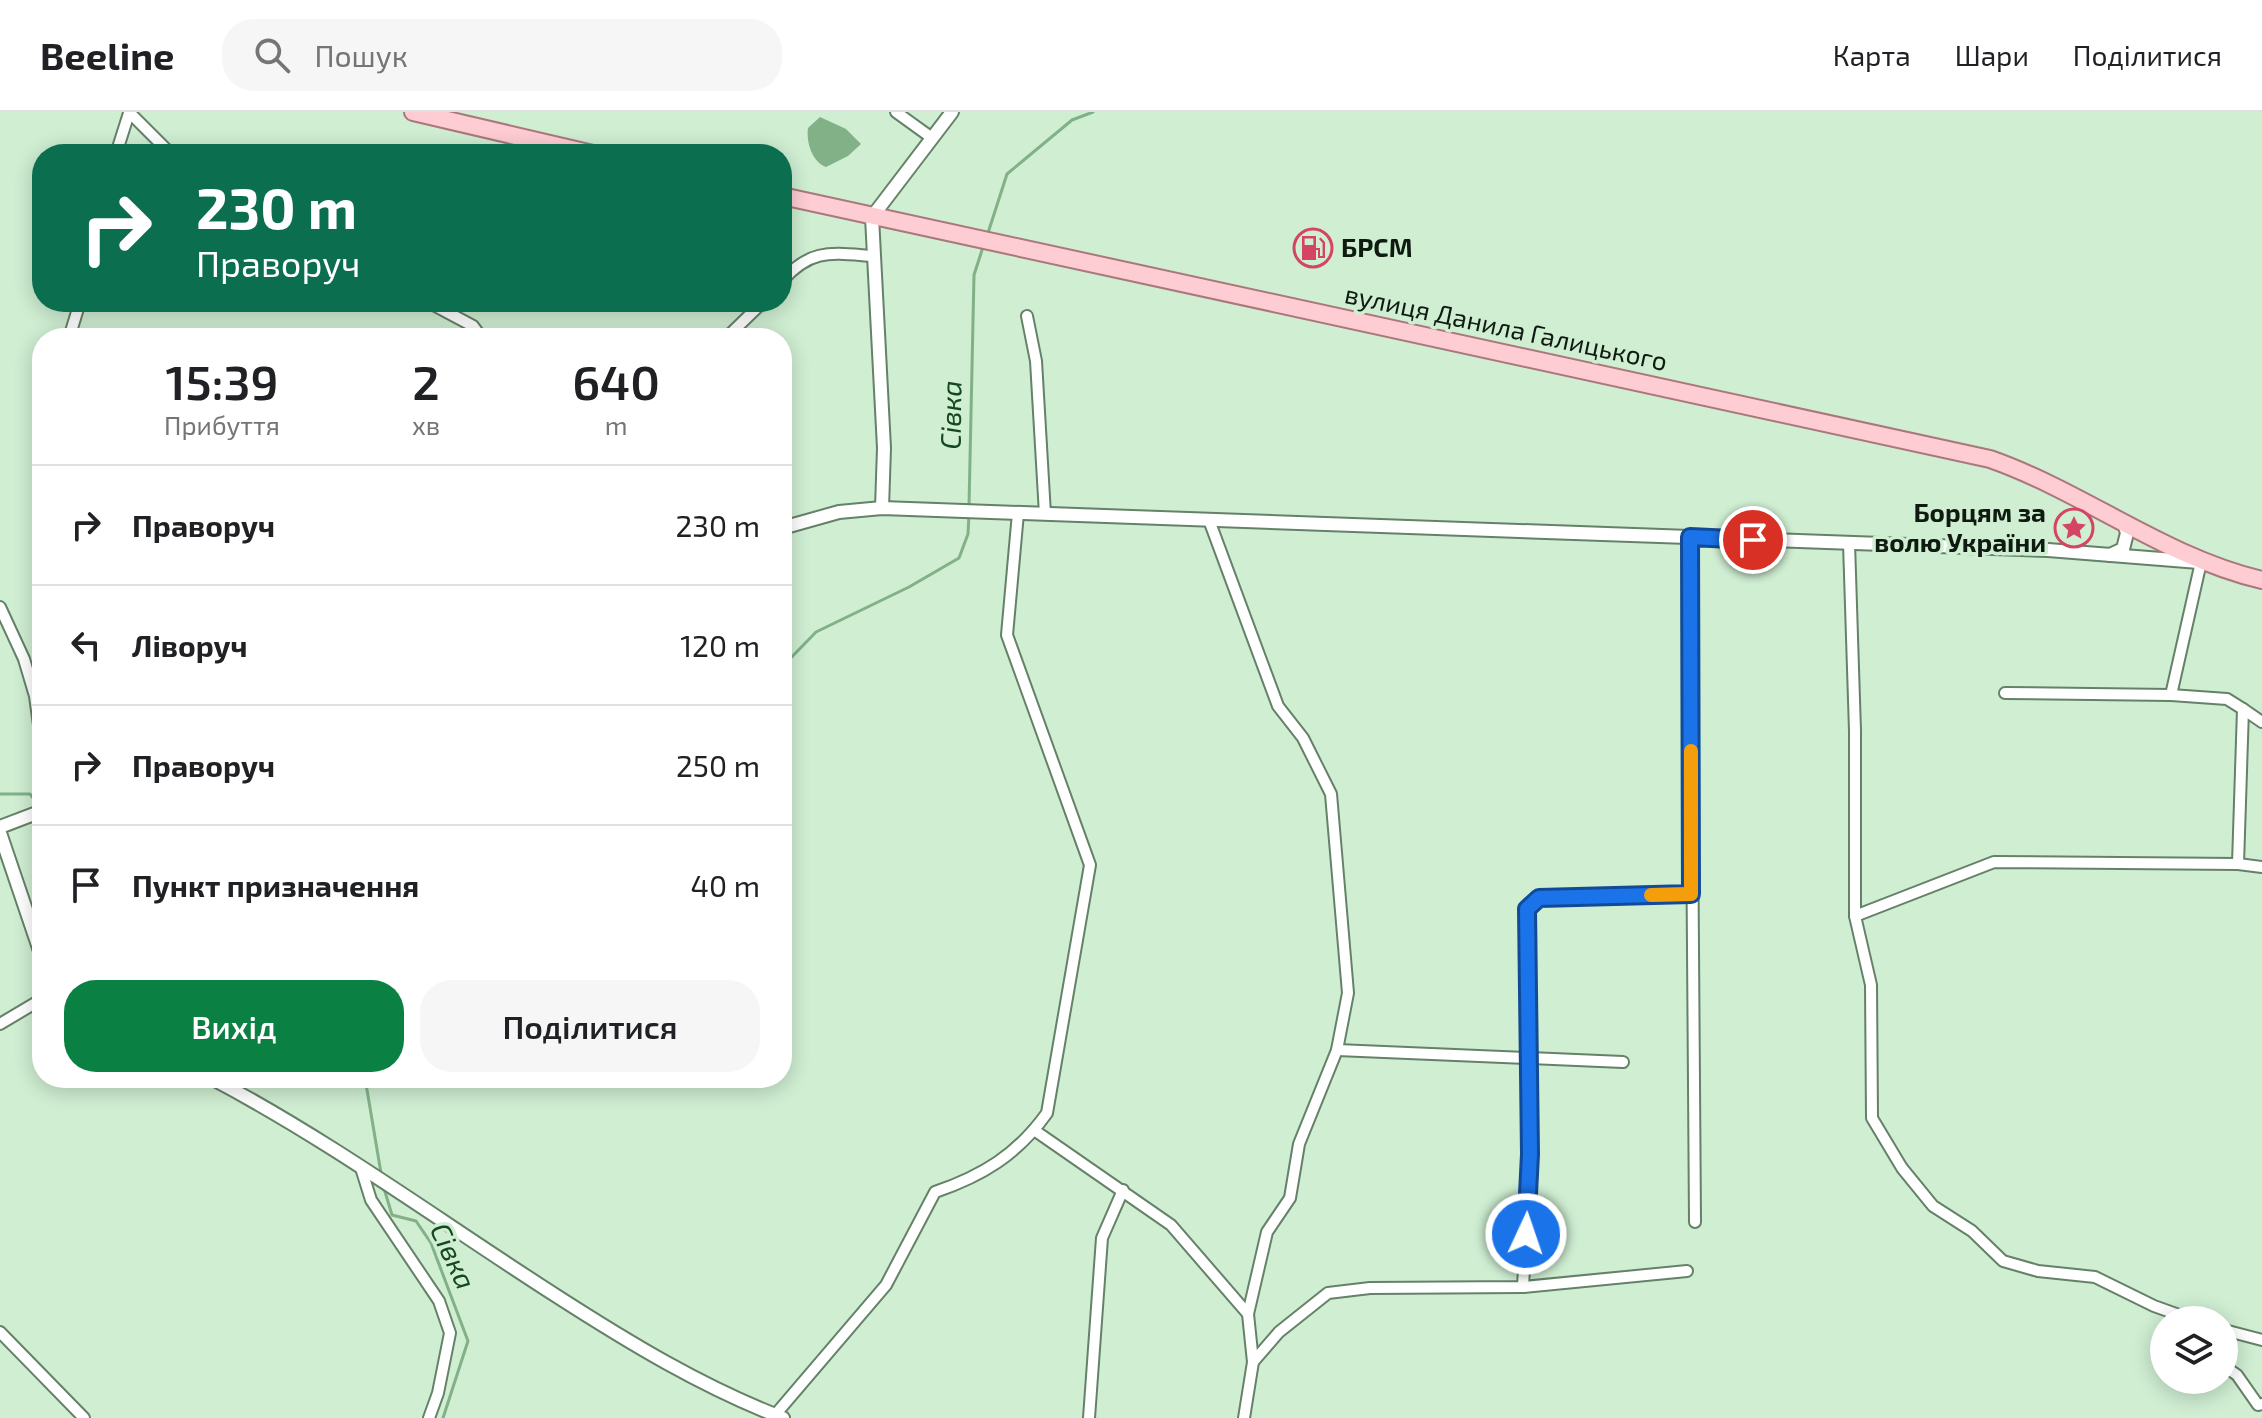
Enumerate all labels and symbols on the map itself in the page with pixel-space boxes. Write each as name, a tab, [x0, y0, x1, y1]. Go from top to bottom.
fuel station icon: БРСМ	[1292, 227, 1334, 269]
place label: БРСМ	[1341, 231, 1413, 262]
street label: вулиця Данила Галицького	[1342, 277, 1670, 377]
water label: Сівка	[932, 380, 968, 450]
place label: Борцям за волю України	[1874, 496, 2046, 557]
pin	[1719, 506, 1787, 574]
place icon: Борцям за волю України	[2053, 507, 2095, 549]
position arrow	[1484, 1192, 1568, 1276]
water label: Сівка	[424, 1217, 484, 1294]

